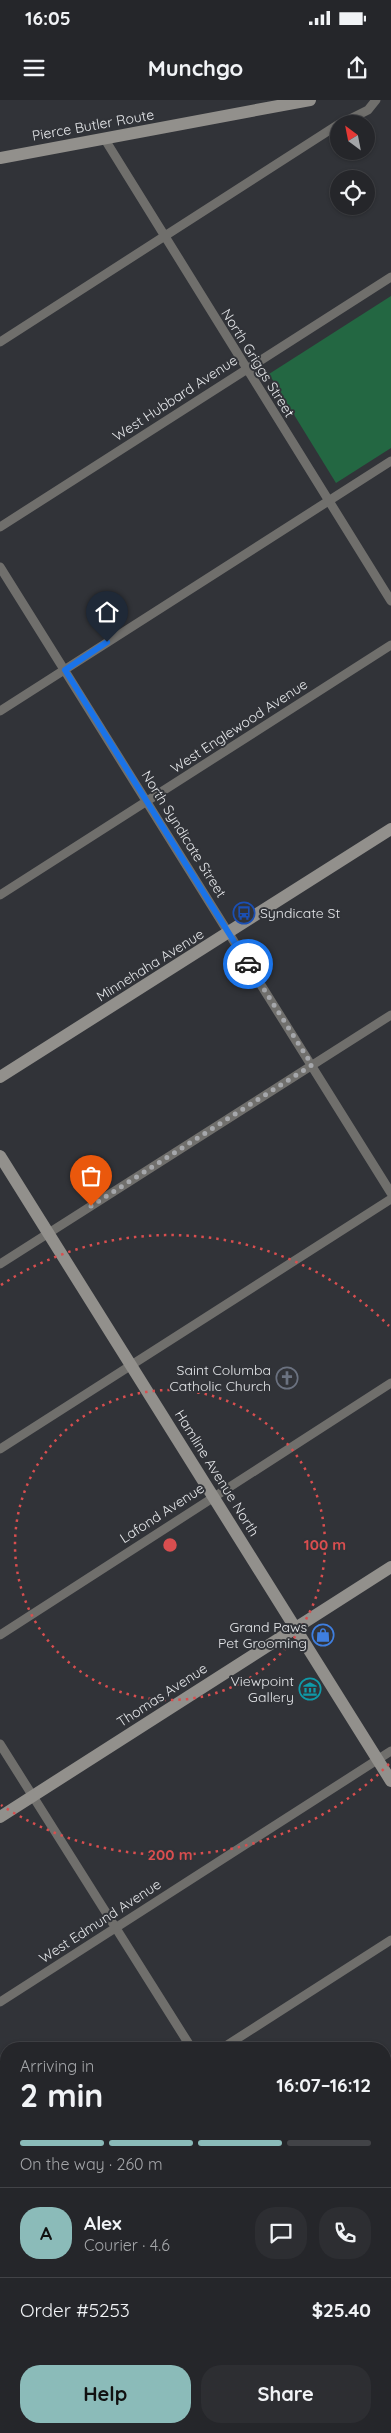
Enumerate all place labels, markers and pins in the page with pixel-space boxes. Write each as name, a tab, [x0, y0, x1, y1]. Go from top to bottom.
pin	[86, 591, 128, 642]
bus stop icon: Syndicate St	[232, 901, 256, 925]
place label: Syndicate St	[260, 904, 340, 922]
pin	[70, 1155, 112, 1206]
place label: Saint Columba Catholic Church	[170, 1361, 271, 1395]
church icon: Saint Columba Catholic Church	[275, 1366, 299, 1390]
centre of rings	[161, 1536, 179, 1554]
place label: Grand Paws Pet Grooming	[218, 1618, 307, 1652]
shop icon: Grand Paws Pet Grooming	[311, 1623, 335, 1647]
place label: Viewpoint Gallery	[230, 1672, 294, 1706]
museum icon: Viewpoint Gallery	[298, 1677, 322, 1701]

